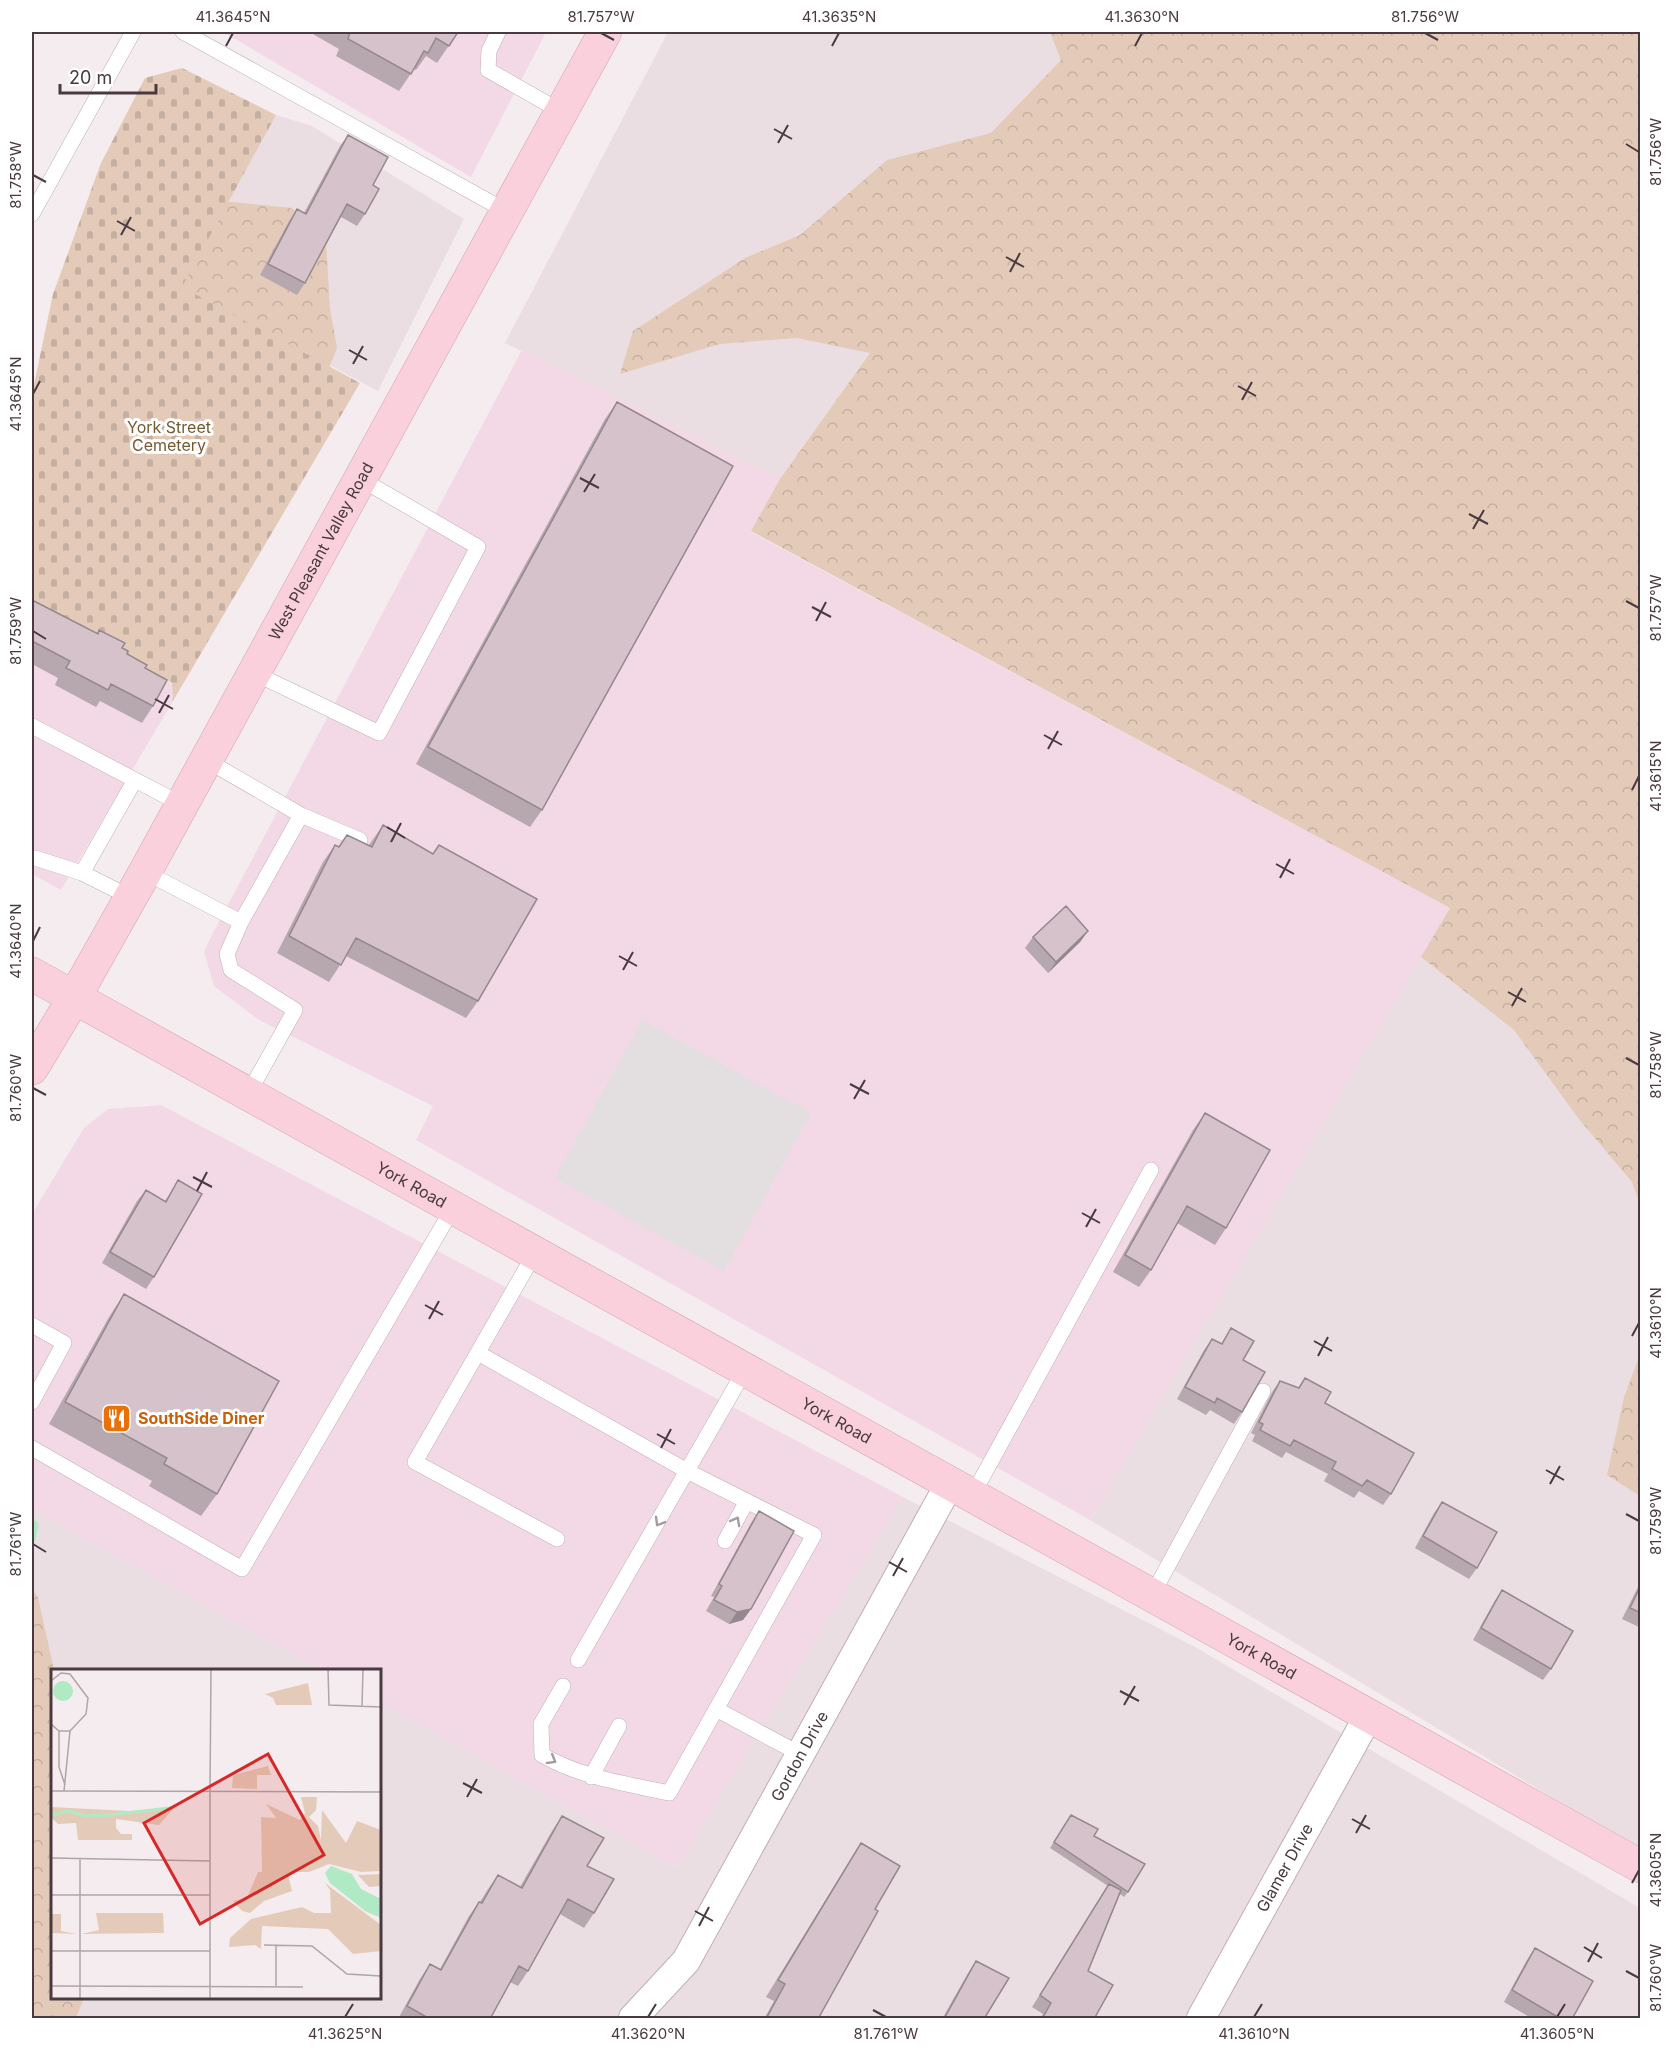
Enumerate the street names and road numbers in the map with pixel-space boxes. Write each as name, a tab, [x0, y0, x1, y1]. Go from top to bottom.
street label: West Pleasant Valley Road	[264, 459, 377, 644]
street label: York Road	[373, 1157, 450, 1212]
street label: York Road	[798, 1393, 875, 1448]
street label: York Road	[1223, 1629, 1300, 1684]
street label: Gordon Drive	[766, 1707, 832, 1805]
street label: Glamer Drive	[1252, 1820, 1317, 1915]

